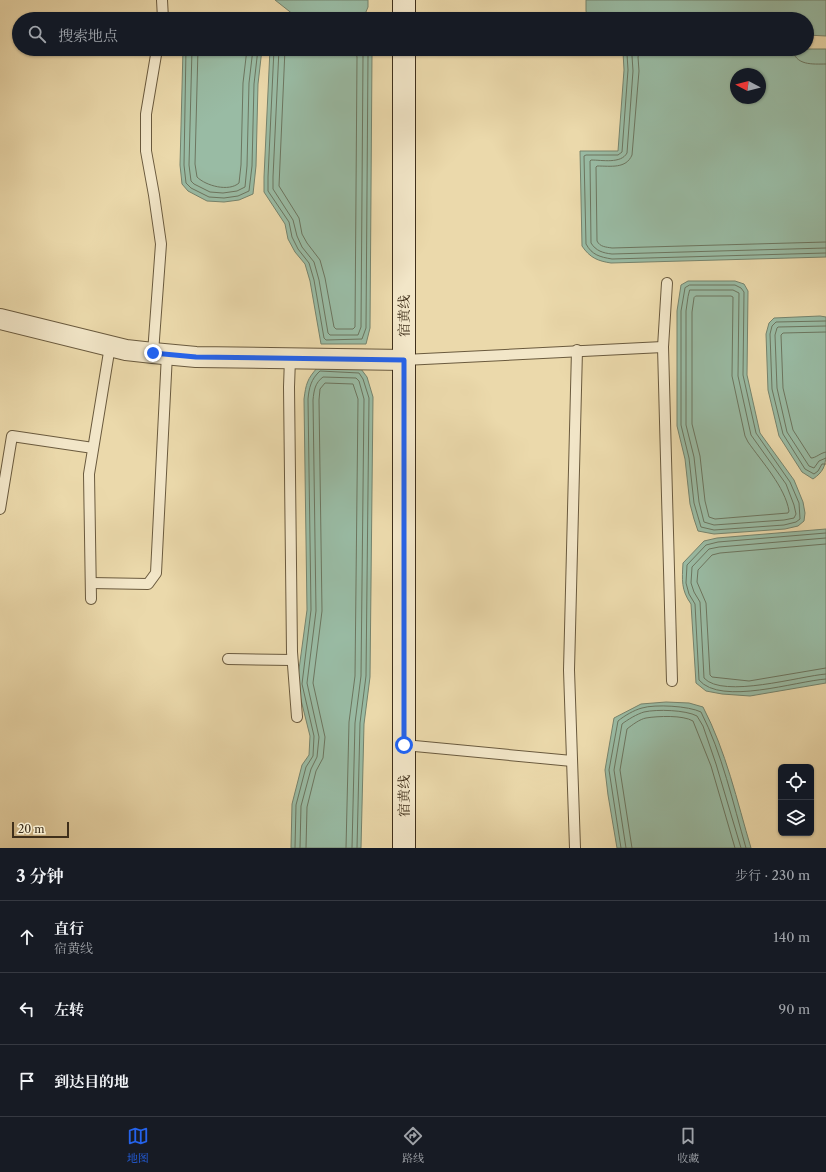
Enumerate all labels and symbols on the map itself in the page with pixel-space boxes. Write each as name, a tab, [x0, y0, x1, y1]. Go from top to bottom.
north arrow	[730, 68, 766, 104]
street label: 宿黄线	[395, 295, 413, 337]
route end	[144, 344, 162, 362]
route start	[395, 736, 413, 754]
street label: 宿黄线	[395, 775, 413, 817]
scale bar	[12, 820, 69, 839]

